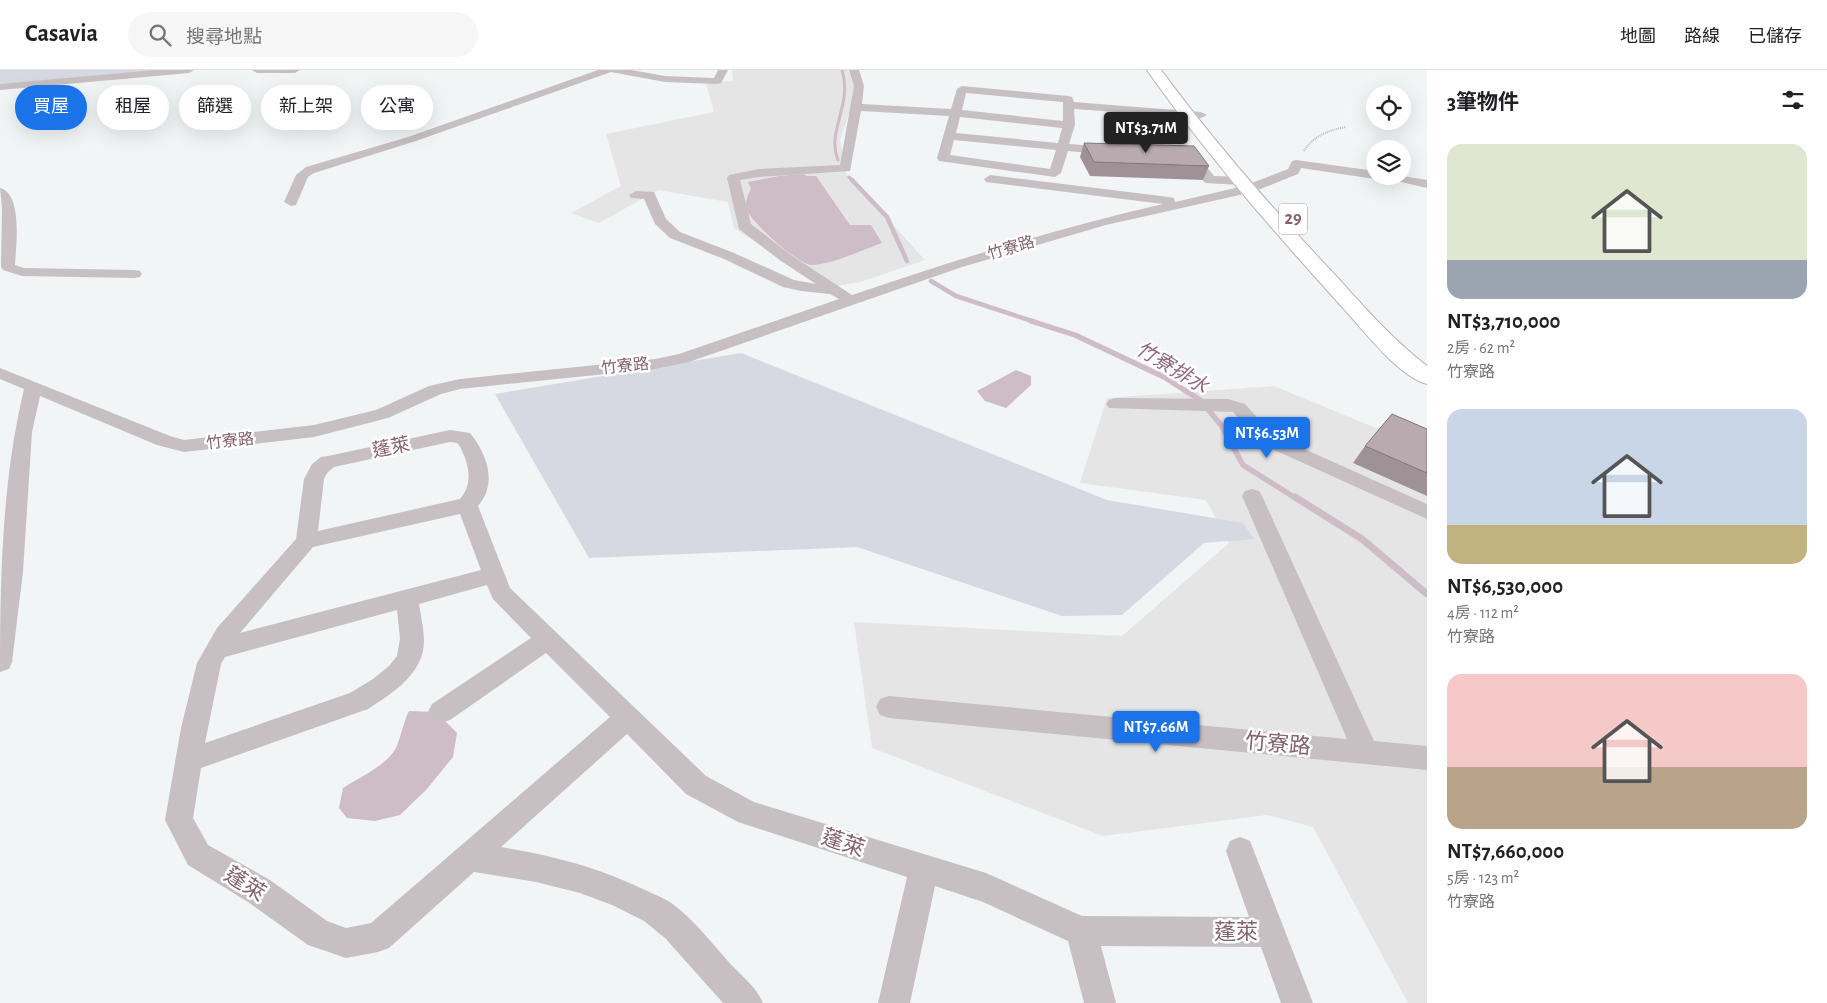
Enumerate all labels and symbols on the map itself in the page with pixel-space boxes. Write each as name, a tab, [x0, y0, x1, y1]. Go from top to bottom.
pin: NT$3.71M	[1094, 112, 1198, 154]
road number: 29	[1279, 204, 1307, 234]
street label: 竹寮路	[985, 233, 1036, 262]
water label: 竹寮排水	[1133, 338, 1213, 398]
street label: 竹寮路	[600, 355, 650, 376]
pin: NT$6.53M	[1215, 416, 1319, 459]
street label: 竹寮路	[205, 430, 255, 451]
street label: 蓬萊	[370, 433, 412, 461]
pin: NT$7.66M	[1104, 710, 1208, 753]
street label: 竹寮路	[1244, 729, 1312, 758]
street label: 蓬萊	[819, 825, 868, 860]
street label: 蓬萊	[221, 862, 270, 905]
street label: 蓬萊	[1214, 920, 1258, 943]

